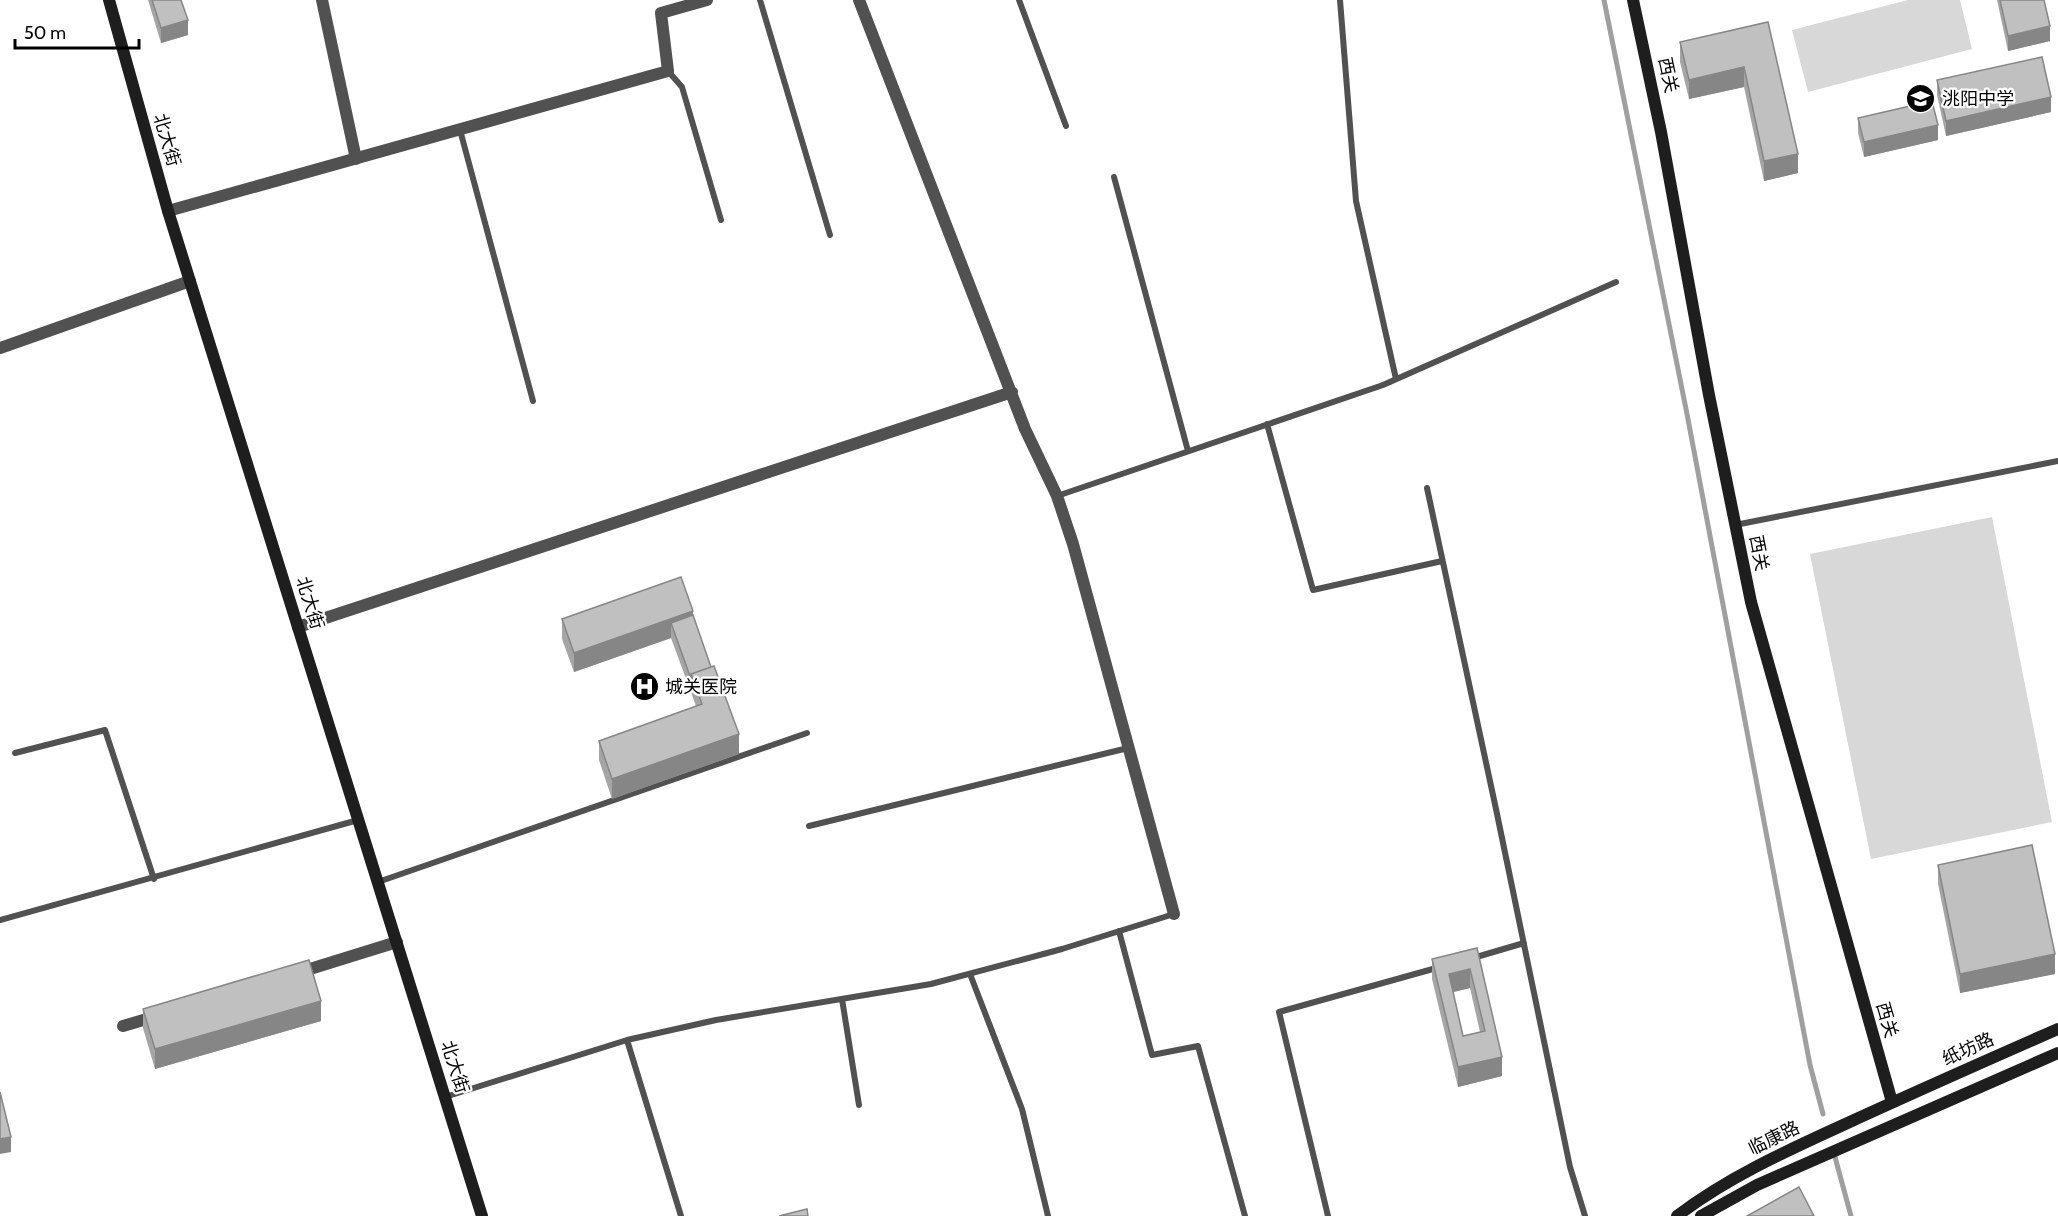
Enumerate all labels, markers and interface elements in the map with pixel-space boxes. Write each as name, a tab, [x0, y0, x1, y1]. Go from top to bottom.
scale bar	[15, 12, 140, 50]
text: 50 m	[24, 22, 66, 44]
street label: 西关	[1653, 55, 1683, 95]
school or university icon: 洮阳中学	[1905, 83, 1937, 115]
place label: 洮阳中学	[1942, 88, 2014, 110]
street label: 北大街	[149, 111, 185, 169]
street label: 西关	[1745, 533, 1773, 573]
street label: 北大街	[292, 574, 328, 632]
hospital icon: 城关医院	[628, 671, 660, 703]
place label: 城关医院	[665, 676, 737, 698]
street label: 西关	[1871, 1000, 1903, 1040]
street label: 纸坊路	[1939, 1028, 1997, 1070]
street label: 北大街	[437, 1038, 473, 1096]
street label: 临康路	[1745, 1116, 1803, 1160]

